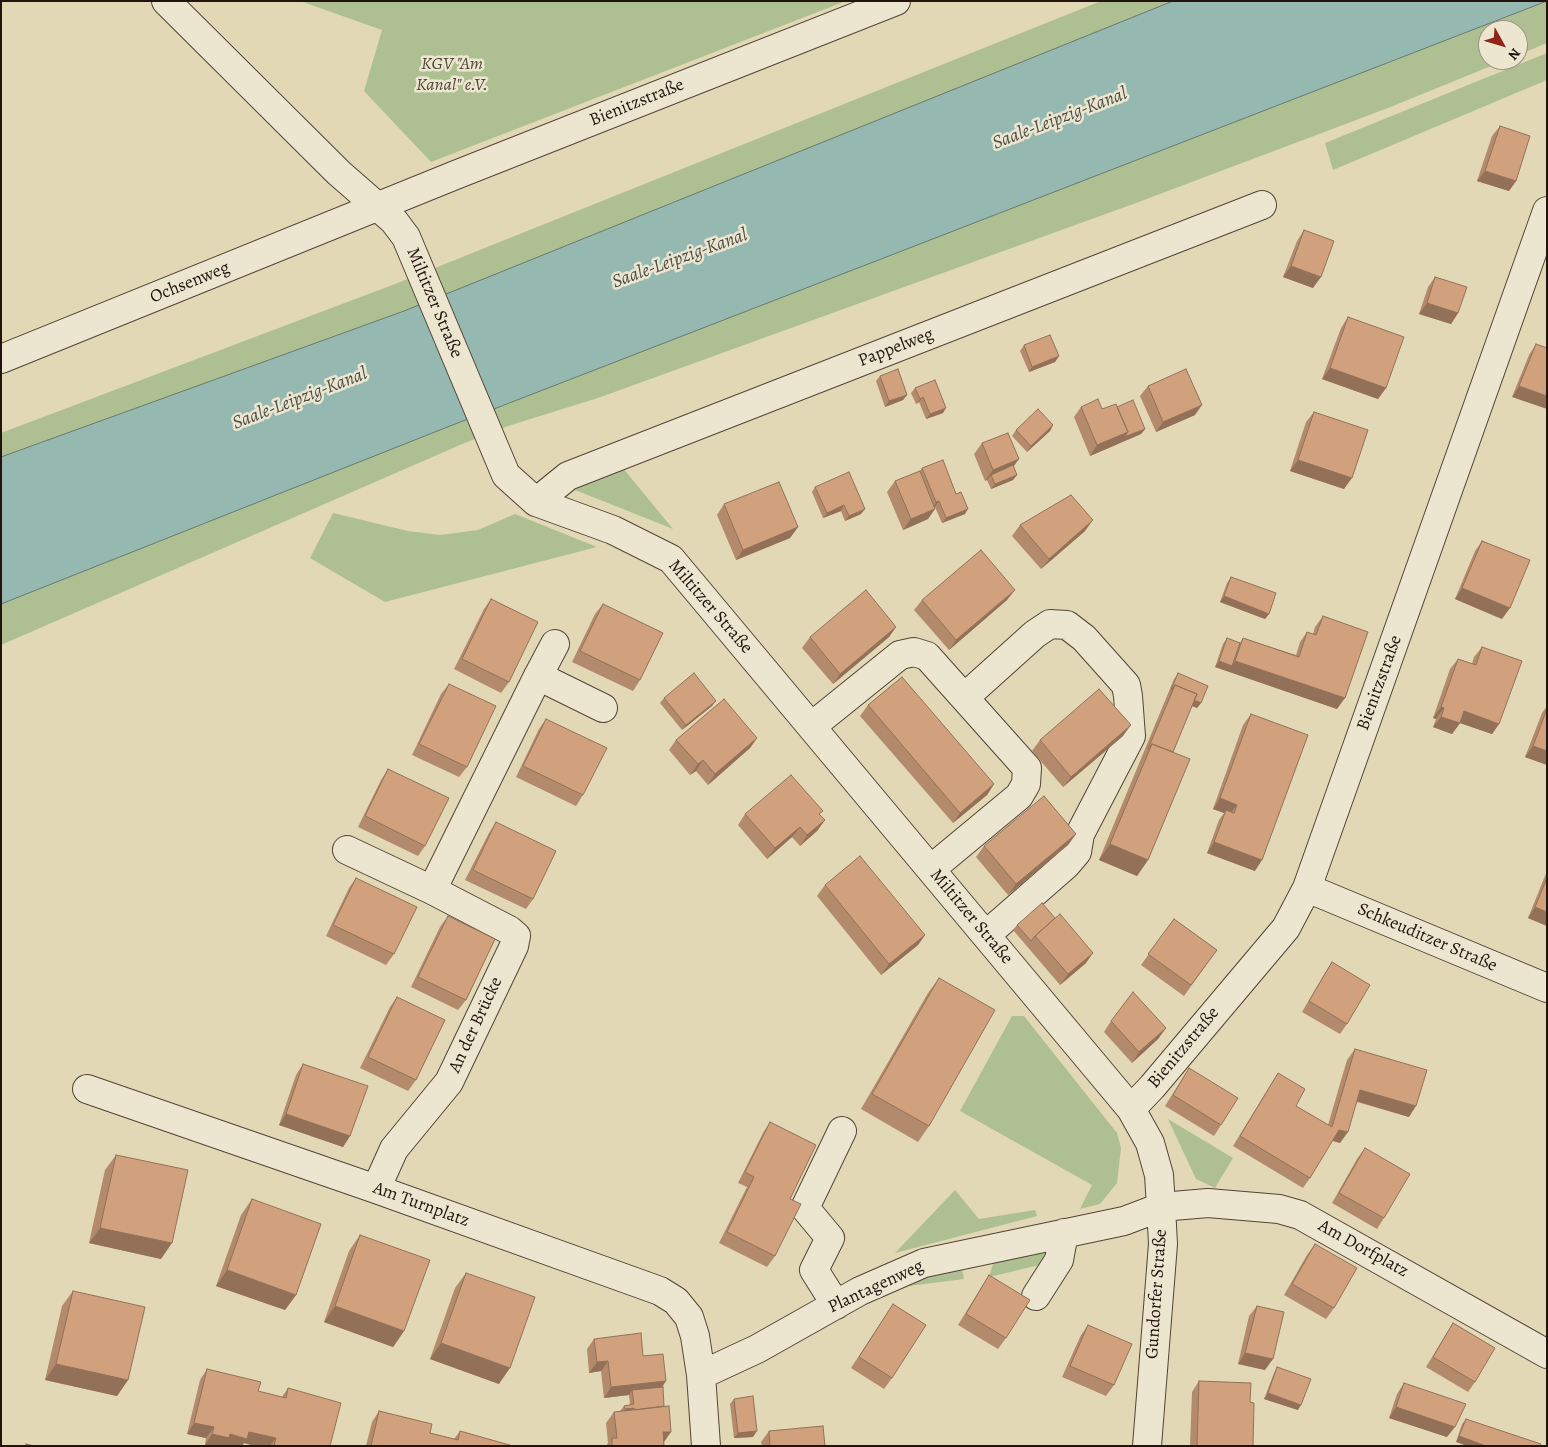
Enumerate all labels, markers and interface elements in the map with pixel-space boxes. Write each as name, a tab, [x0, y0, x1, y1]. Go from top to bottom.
north arrow	[1478, 20, 1528, 70]
text: N	[1504, 44, 1525, 64]
park label: KGV "Am Kanal" e.V.	[416, 54, 488, 96]
street label: Bienitzstraße	[587, 74, 687, 132]
water label: Saale-Leipzig-Kanal	[989, 83, 1131, 155]
water label: Saale-Leipzig-Kanal	[609, 224, 751, 294]
street label: Miltitzer Straße	[401, 245, 467, 361]
street label: Ochsenweg	[147, 257, 233, 309]
street label: Pappelweg	[855, 324, 937, 372]
water label: Saale-Leipzig-Kanal	[229, 363, 371, 435]
street label: Miltitzer Straße	[663, 556, 757, 658]
street label: Bienitzstraße	[1353, 632, 1407, 734]
street label: Miltitzer Straße	[925, 865, 1017, 969]
street label: Schkeuditzer Straße	[1354, 899, 1500, 977]
street label: An der Brücke	[444, 974, 508, 1076]
street label: Bienitzstraße	[1144, 1003, 1224, 1093]
street label: Am Turnplatz	[370, 1178, 472, 1232]
street label: Am Dorfplatz	[1314, 1215, 1412, 1283]
street label: Gundorfer Straße	[1142, 1228, 1172, 1360]
street label: Plantagenweg	[825, 1255, 927, 1319]

